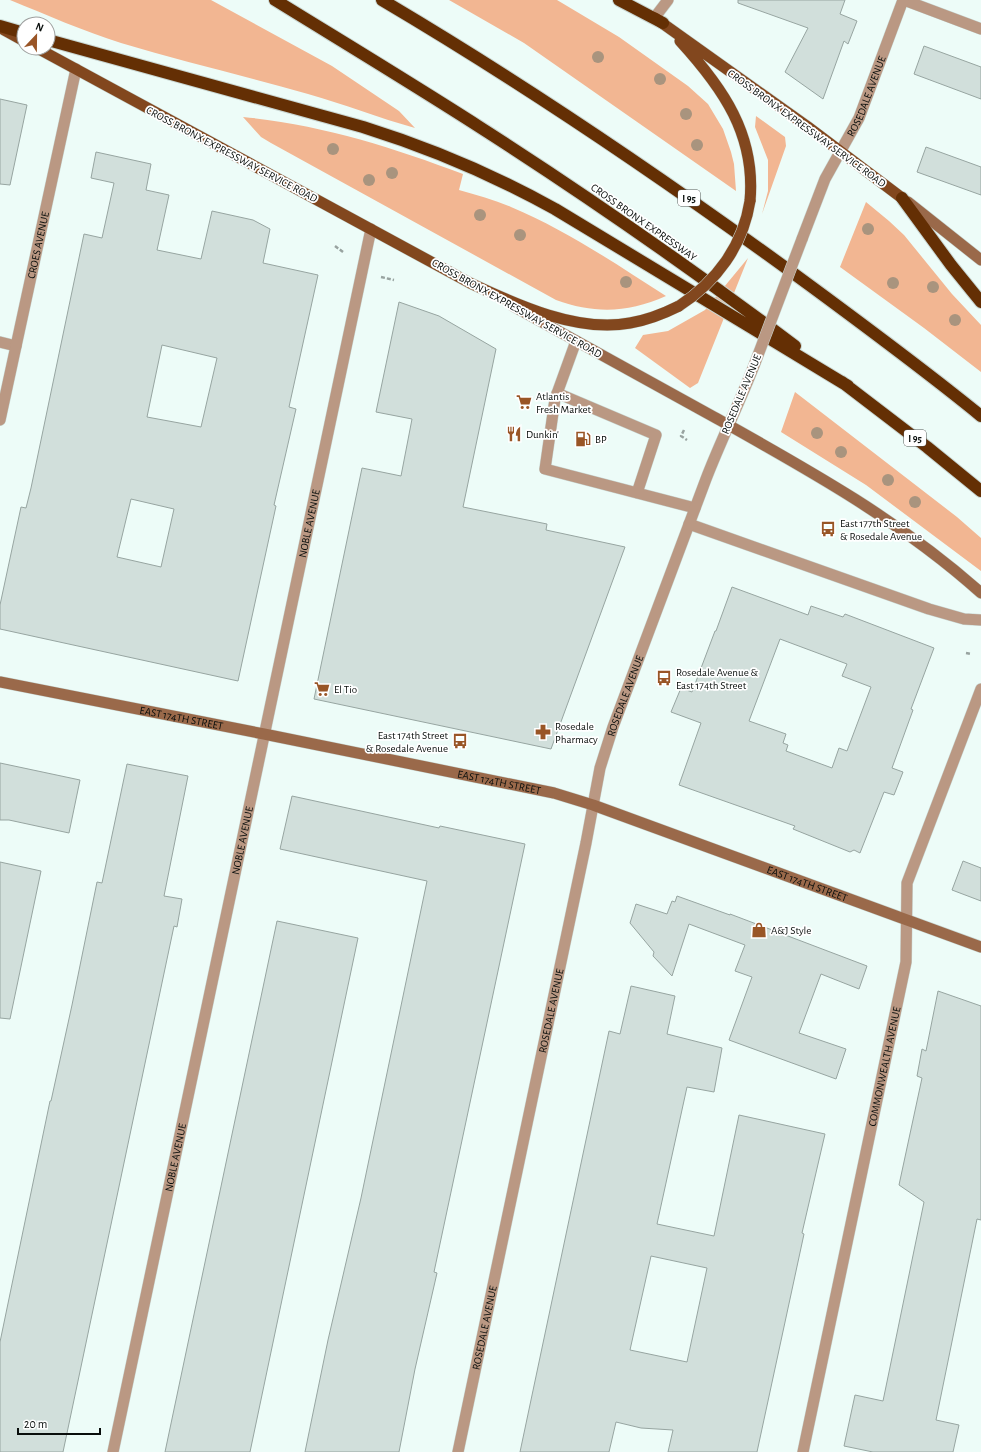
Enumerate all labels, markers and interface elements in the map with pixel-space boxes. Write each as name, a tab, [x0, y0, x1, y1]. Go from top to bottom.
north arrow	[16, 16, 56, 56]
text: N	[34, 21, 45, 34]
street label: ROSEDALE AVENUE	[845, 54, 888, 138]
street label: CROSS BRONX EXPRESSWAY SERVICE ROAD	[726, 67, 888, 189]
street label: CROSS BRONX EXPRESSWAY SERVICE ROAD	[144, 104, 319, 204]
street label: CROSS BRONX EXPRESSWAY	[589, 182, 699, 263]
road number: I 95	[678, 190, 700, 206]
street label: CROES AVENUE	[26, 210, 51, 280]
street label: CROSS BRONX EXPRESSWAY SERVICE ROAD	[430, 257, 604, 360]
street label: ROSEDALE AVENUE	[720, 352, 764, 436]
place label: Atlantis Fresh Market	[536, 391, 592, 415]
supermarket icon: Atlantis Fresh Market	[515, 393, 533, 411]
restaurant icon: Dunkin'	[505, 425, 523, 443]
place label: Dunkin'	[526, 429, 559, 440]
fuel station icon: BP	[574, 430, 592, 448]
road number: I 95	[904, 430, 926, 446]
place label: BP	[595, 434, 607, 445]
street label: NOBLE AVENUE	[297, 488, 322, 559]
place label: East 177th Street & Rosedale Avenue	[840, 518, 922, 542]
bus stop icon: East 177th Street & Rosedale Avenue	[819, 520, 837, 538]
street label: ROSEDALE AVENUE	[605, 653, 646, 738]
place label: Rosedale Avenue & East 174th Street	[676, 667, 759, 691]
bus stop icon: Rosedale Avenue & East 174th Street	[655, 669, 673, 687]
supermarket icon: El Tio	[313, 680, 331, 698]
place label: El Tio	[334, 684, 357, 695]
street label: EAST 174TH STREET	[139, 705, 225, 732]
place label: Rosedale Pharmacy	[555, 721, 598, 745]
pharmacy icon: Rosedale Pharmacy	[534, 723, 552, 741]
place label: East 174th Street & Rosedale Avenue	[366, 730, 448, 754]
bus stop icon: East 174th Street & Rosedale Avenue	[451, 732, 469, 750]
street label: EAST 174TH STREET	[456, 768, 542, 796]
street label: NOBLE AVENUE	[230, 805, 255, 876]
street label: EAST 174TH STREET	[765, 864, 849, 904]
shop icon: A&J Style	[750, 921, 768, 939]
place label: A&J Style	[771, 925, 811, 936]
street label: ROSEDALE AVENUE	[537, 967, 566, 1054]
street label: COMMONWEALTH AVENUE	[867, 1005, 903, 1127]
street label: NOBLE AVENUE	[163, 1122, 188, 1193]
street label: ROSEDALE AVENUE	[470, 1284, 499, 1371]
scale bar	[18, 1410, 100, 1436]
text: 20 m	[24, 1418, 47, 1430]

